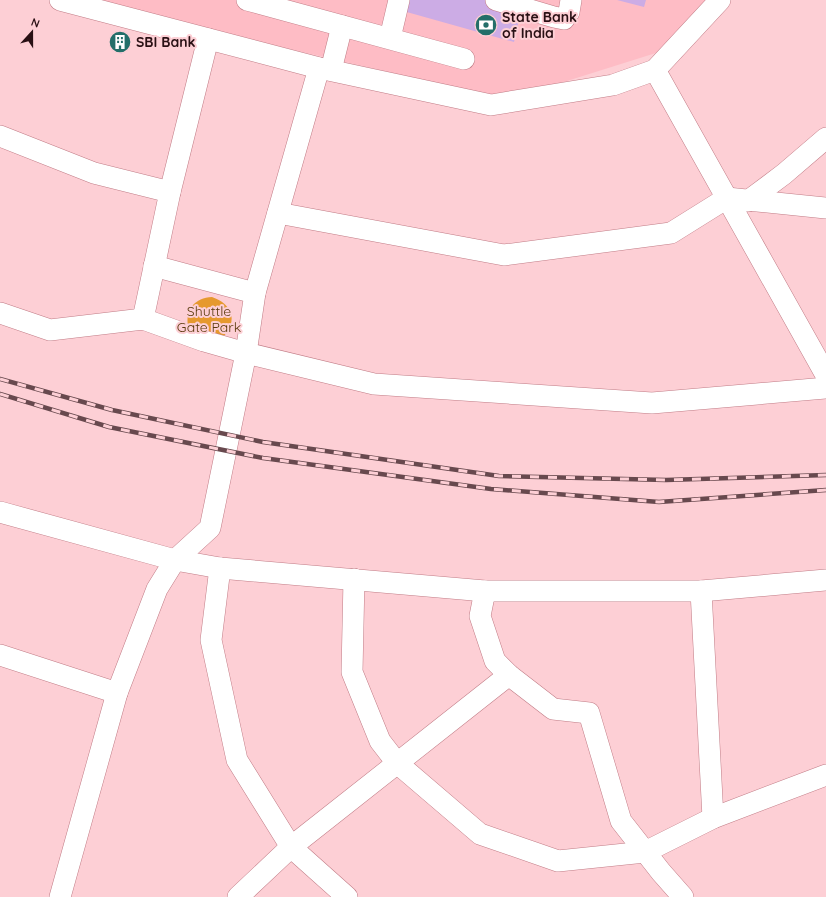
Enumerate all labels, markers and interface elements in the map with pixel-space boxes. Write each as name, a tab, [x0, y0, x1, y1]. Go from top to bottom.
place label: State Bank of India	[502, 8, 577, 42]
north arrow	[12, 12, 52, 52]
bank icon: State Bank of India	[473, 12, 499, 38]
text: N	[29, 15, 42, 31]
building icon: SBI Bank	[107, 29, 133, 55]
place label: SBI Bank	[136, 33, 196, 51]
park label: Shuttle Gate Park	[177, 302, 241, 336]

